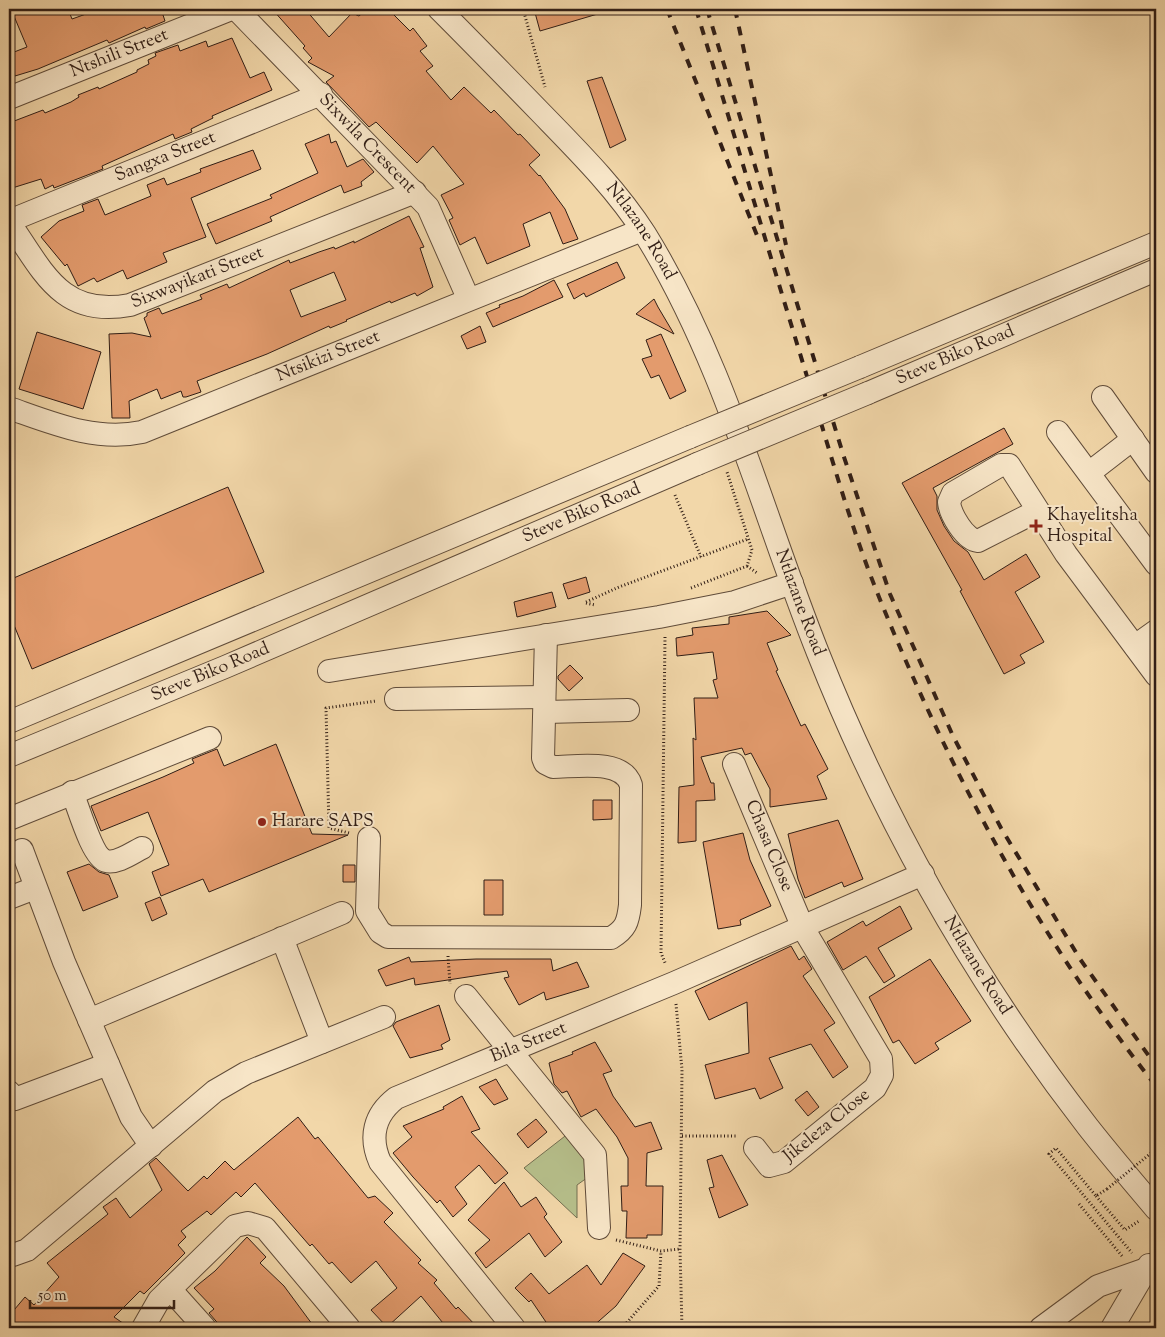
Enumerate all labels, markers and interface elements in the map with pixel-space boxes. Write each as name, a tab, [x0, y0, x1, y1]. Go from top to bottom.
street label: Ntshili Street	[66, 22, 172, 85]
street label: Sixwila Crescent	[312, 88, 422, 200]
street label: Sangxa Street	[111, 125, 220, 189]
street label: Ntlazane Road	[599, 177, 682, 285]
street label: Sixwayikati Street	[127, 240, 268, 316]
street label: Steve Biko Road	[892, 319, 1019, 392]
street label: Ntsikizi Street	[273, 324, 384, 389]
street label: Steve Biko Road	[519, 477, 645, 550]
place label: Khayelitsha Hospital	[1047, 503, 1138, 550]
marker: Khayelitsha Hospital	[1029, 519, 1043, 533]
street label: Ntlazane Road	[768, 546, 831, 660]
street label: Steve Biko Road	[147, 636, 274, 709]
street label: Chasa Close	[738, 796, 799, 896]
place label: Harare SAPS	[272, 809, 374, 835]
marker: Harare SAPS	[256, 816, 268, 828]
street label: Ntlazane Road	[936, 912, 1017, 1021]
street label: Bila Street	[487, 1016, 571, 1070]
street label: Jikeleza Close	[777, 1083, 876, 1170]
scale bar	[30, 1277, 174, 1309]
text: 50 m	[37, 1286, 67, 1307]

